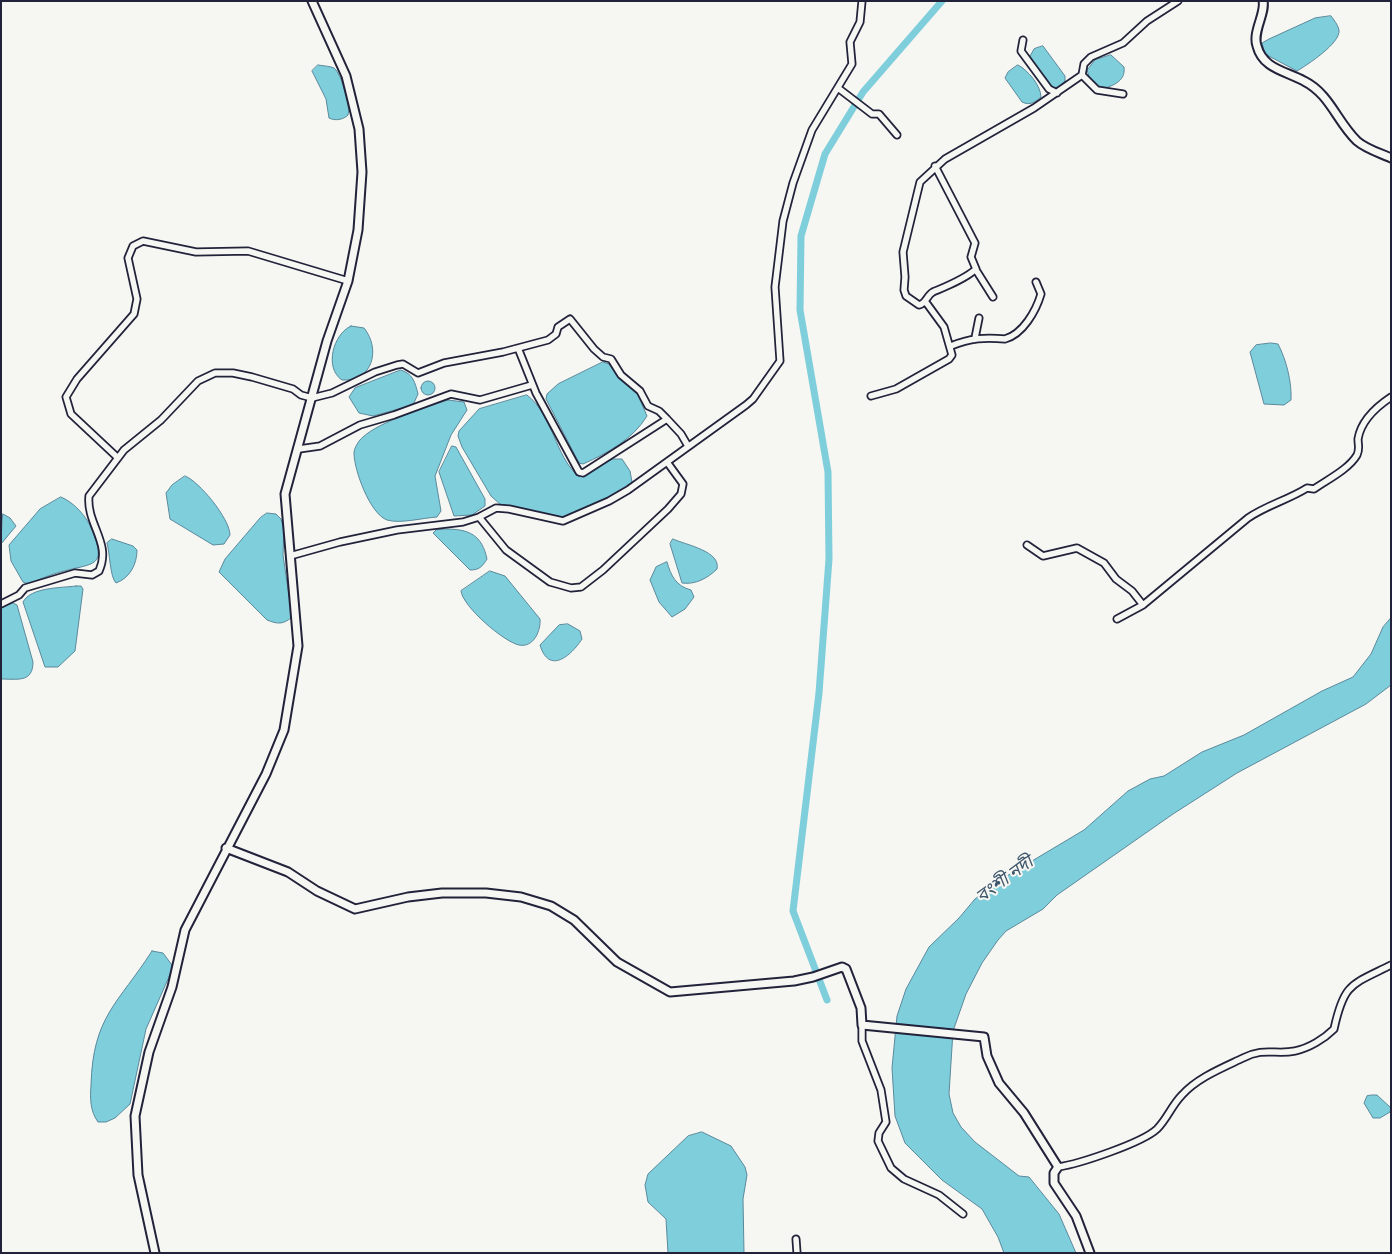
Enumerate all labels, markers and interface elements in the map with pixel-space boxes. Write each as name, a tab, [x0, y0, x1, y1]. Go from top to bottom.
water label: বংশী নদী	[972, 852, 1038, 908]

